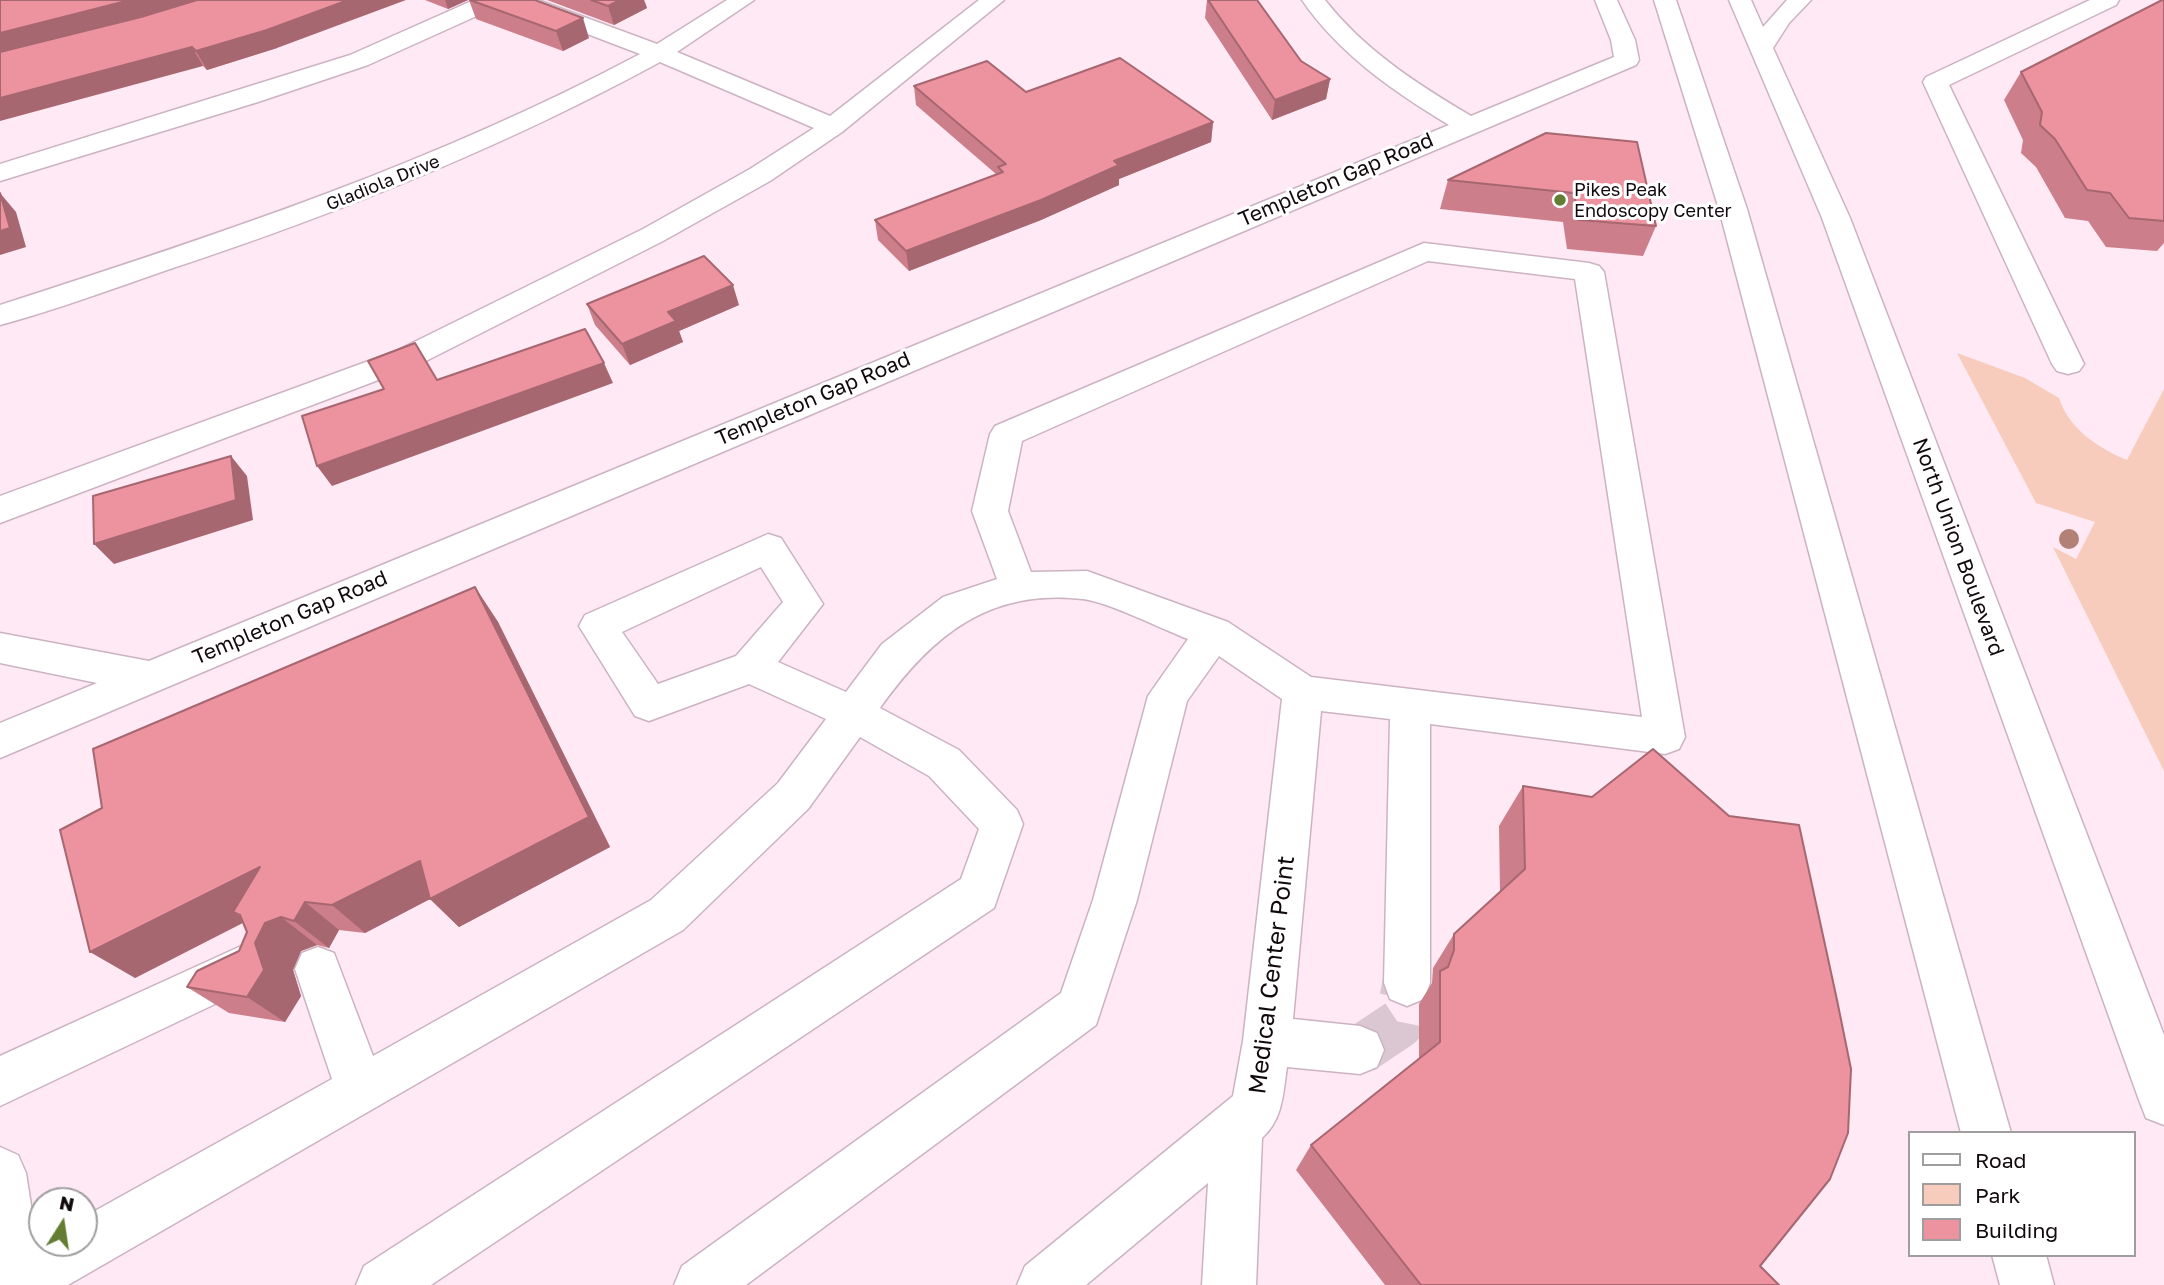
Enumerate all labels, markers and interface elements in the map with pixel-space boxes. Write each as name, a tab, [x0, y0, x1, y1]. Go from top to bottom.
street label: Templeton Gap Road	[1235, 128, 1437, 232]
street label: Gladiola Drive	[323, 150, 443, 216]
place label: Pikes Peak Endoscopy Center	[1574, 179, 1732, 222]
marker: Pikes Peak Endoscopy Center	[1552, 192, 1568, 208]
street label: Templeton Gap Road	[712, 347, 914, 451]
street label: North Union Boulevard	[1907, 435, 2009, 659]
street label: Templeton Gap Road	[189, 566, 391, 670]
street label: Medical Center Point	[1243, 854, 1301, 1096]
legend	[1909, 1131, 2136, 1257]
text: Road	[1975, 1147, 2026, 1173]
text: Park	[1975, 1182, 2020, 1208]
north arrow	[28, 1187, 98, 1257]
text: N	[58, 1190, 77, 1216]
text: Building	[1975, 1217, 2058, 1243]

